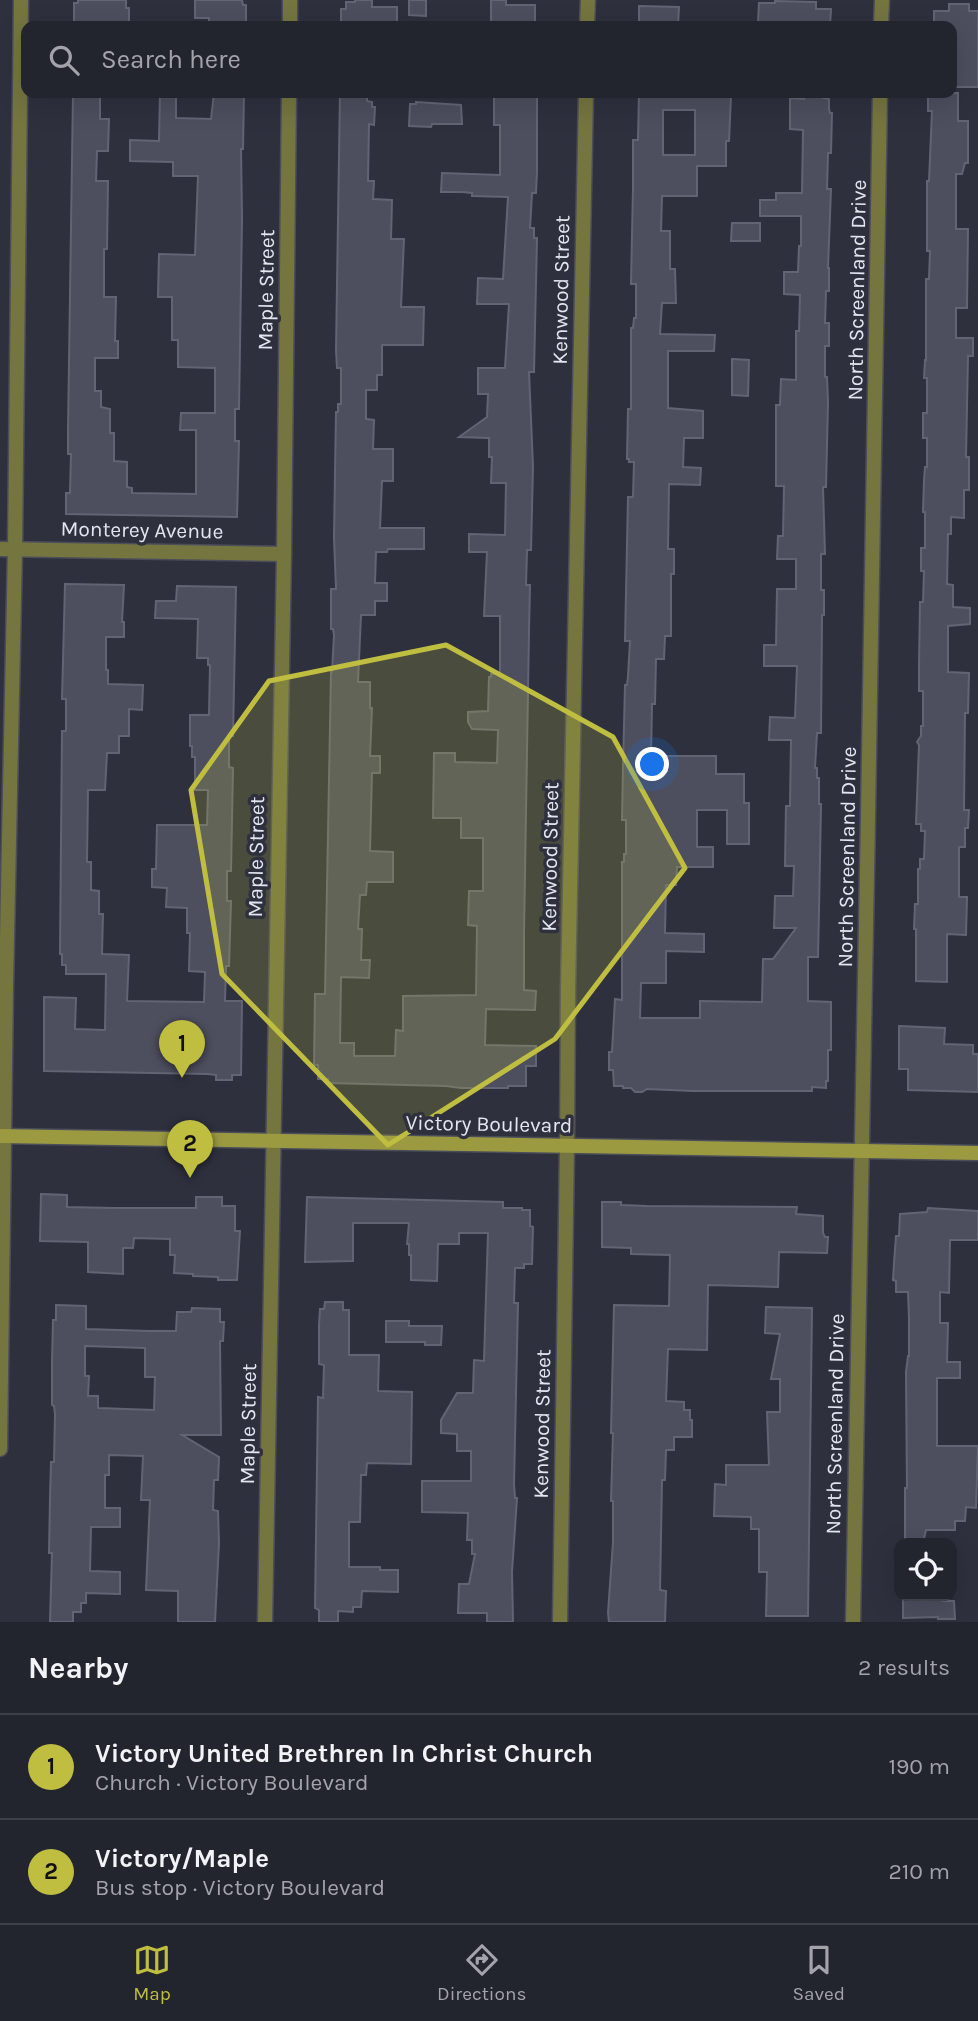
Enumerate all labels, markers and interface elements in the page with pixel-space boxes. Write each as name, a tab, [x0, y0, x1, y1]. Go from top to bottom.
search box	[21, 21, 957, 98]
icon: search	[45, 41, 83, 79]
text: Search here	[101, 44, 241, 75]
street label: North Screenland Drive	[843, 179, 871, 401]
street label: Kenwood Street	[548, 215, 574, 365]
street label: Maple Street	[253, 229, 279, 351]
street label: Monterey Avenue	[60, 517, 224, 543]
street label: North Screenland Drive	[833, 746, 861, 968]
your location	[635, 747, 669, 781]
street label: Kenwood Street	[537, 782, 563, 932]
street label: Maple Street	[243, 796, 269, 918]
pin: 1	[159, 1020, 205, 1078]
street label: Victory Boulevard	[405, 1111, 573, 1137]
pin: 2	[167, 1120, 213, 1178]
street label: North Screenland Drive	[821, 1313, 849, 1535]
street label: Kenwood Street	[529, 1349, 555, 1499]
street label: Maple Street	[235, 1363, 261, 1485]
map controls	[894, 1538, 957, 1601]
button: locate	[894, 1538, 957, 1601]
text: Nearby	[28, 1650, 128, 1686]
text: 2 results	[858, 1654, 950, 1681]
text: Victory United Brethren In Christ Church	[95, 1738, 593, 1769]
text: 1	[47, 1753, 55, 1780]
text: 190 m	[888, 1753, 950, 1780]
text: Church · Victory Boulevard	[95, 1769, 369, 1796]
text: Victory/Maple	[95, 1843, 269, 1874]
text: 2	[44, 1858, 58, 1885]
text: 210 m	[888, 1858, 950, 1885]
text: Bus stop · Victory Boulevard	[95, 1874, 385, 1901]
tab: Map	[133, 1941, 171, 2005]
tab: Directions	[437, 1941, 526, 2005]
tab: Saved	[792, 1941, 845, 2005]

